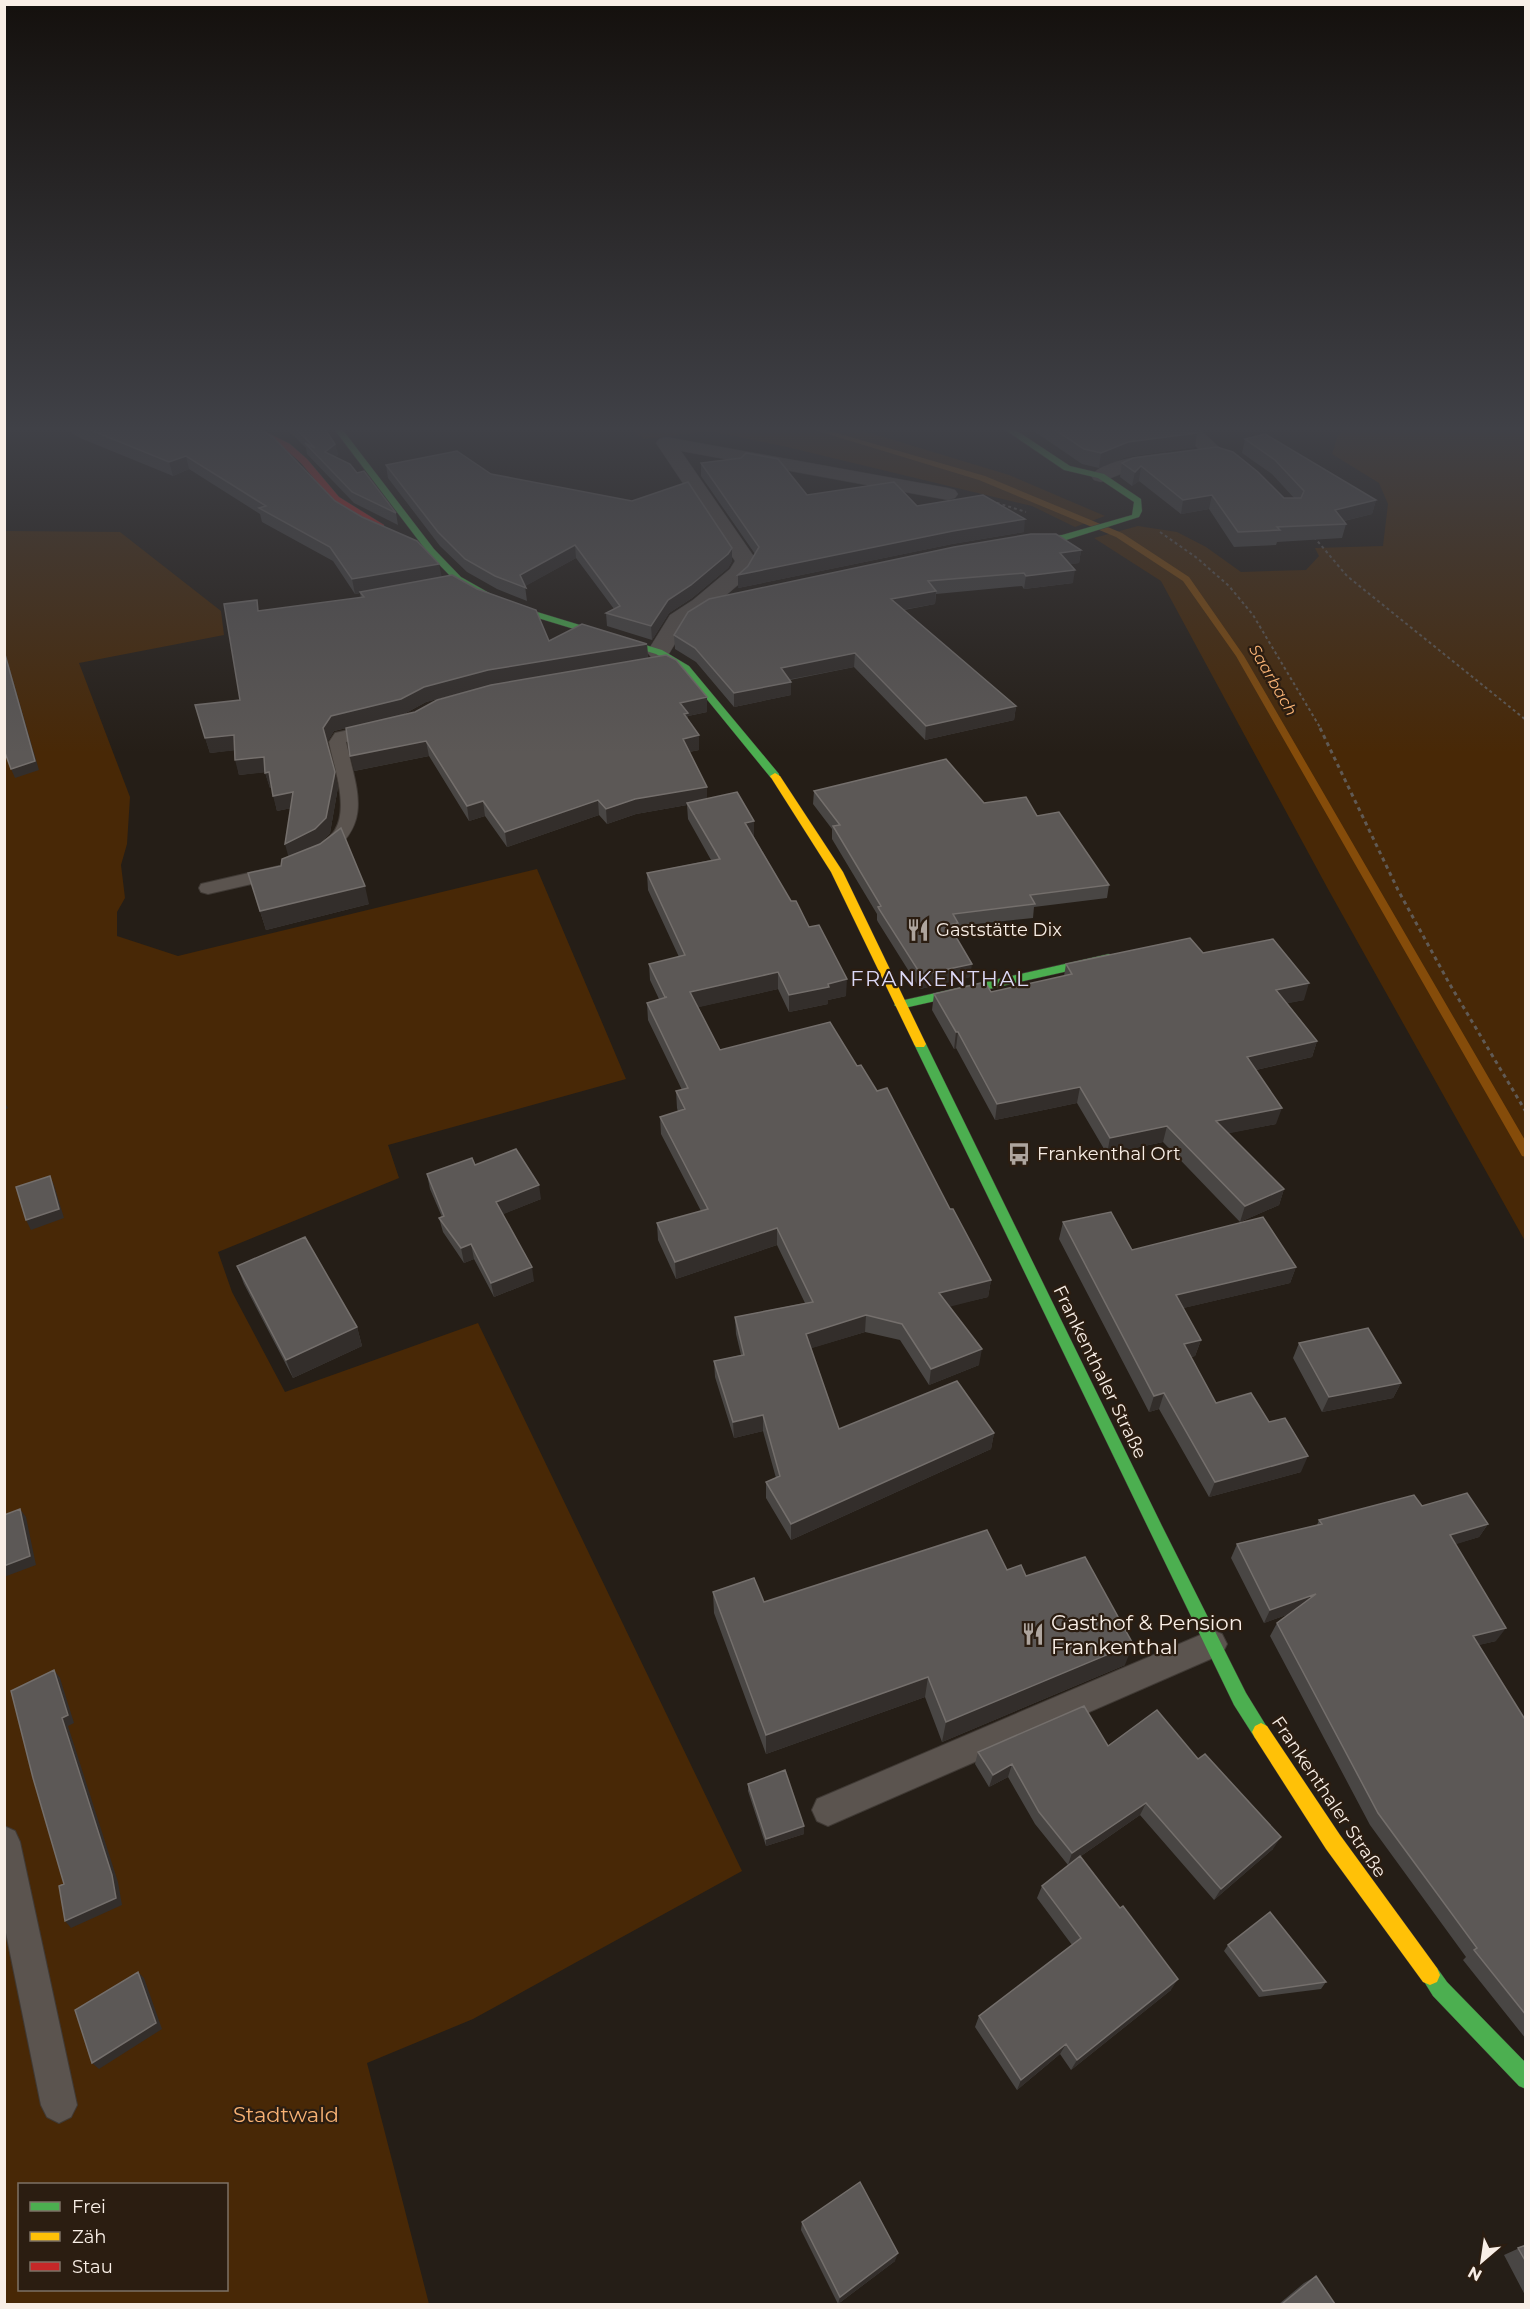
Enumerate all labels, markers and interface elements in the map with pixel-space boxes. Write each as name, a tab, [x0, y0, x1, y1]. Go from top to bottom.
water label: Saarbach	[1245, 641, 1301, 719]
restaurant icon: Gaststätte Dix	[905, 917, 931, 943]
place label: Gaststätte Dix	[936, 919, 1062, 941]
district label: FRANKENTHAL	[850, 966, 1030, 991]
bus stop icon: Frankenthal Ort	[1006, 1141, 1032, 1167]
place label: Frankenthal Ort	[1037, 1143, 1180, 1165]
street label: Frankenthaler Straße	[1048, 1282, 1152, 1462]
place label: Gasthof & Pension Frankenthal	[1051, 1610, 1243, 1659]
restaurant icon: Gasthof & Pension Frankenthal	[1020, 1621, 1046, 1647]
street label: Frankenthaler Straße	[1267, 1712, 1391, 1882]
park label: Stadtwald	[233, 2102, 339, 2127]
legend	[18, 2183, 228, 2291]
text: Frei	[72, 2196, 106, 2218]
text: Zäh	[72, 2226, 107, 2248]
north arrow	[1452, 2231, 1512, 2291]
text: Stau	[72, 2256, 113, 2278]
text: N	[1465, 2262, 1485, 2285]

